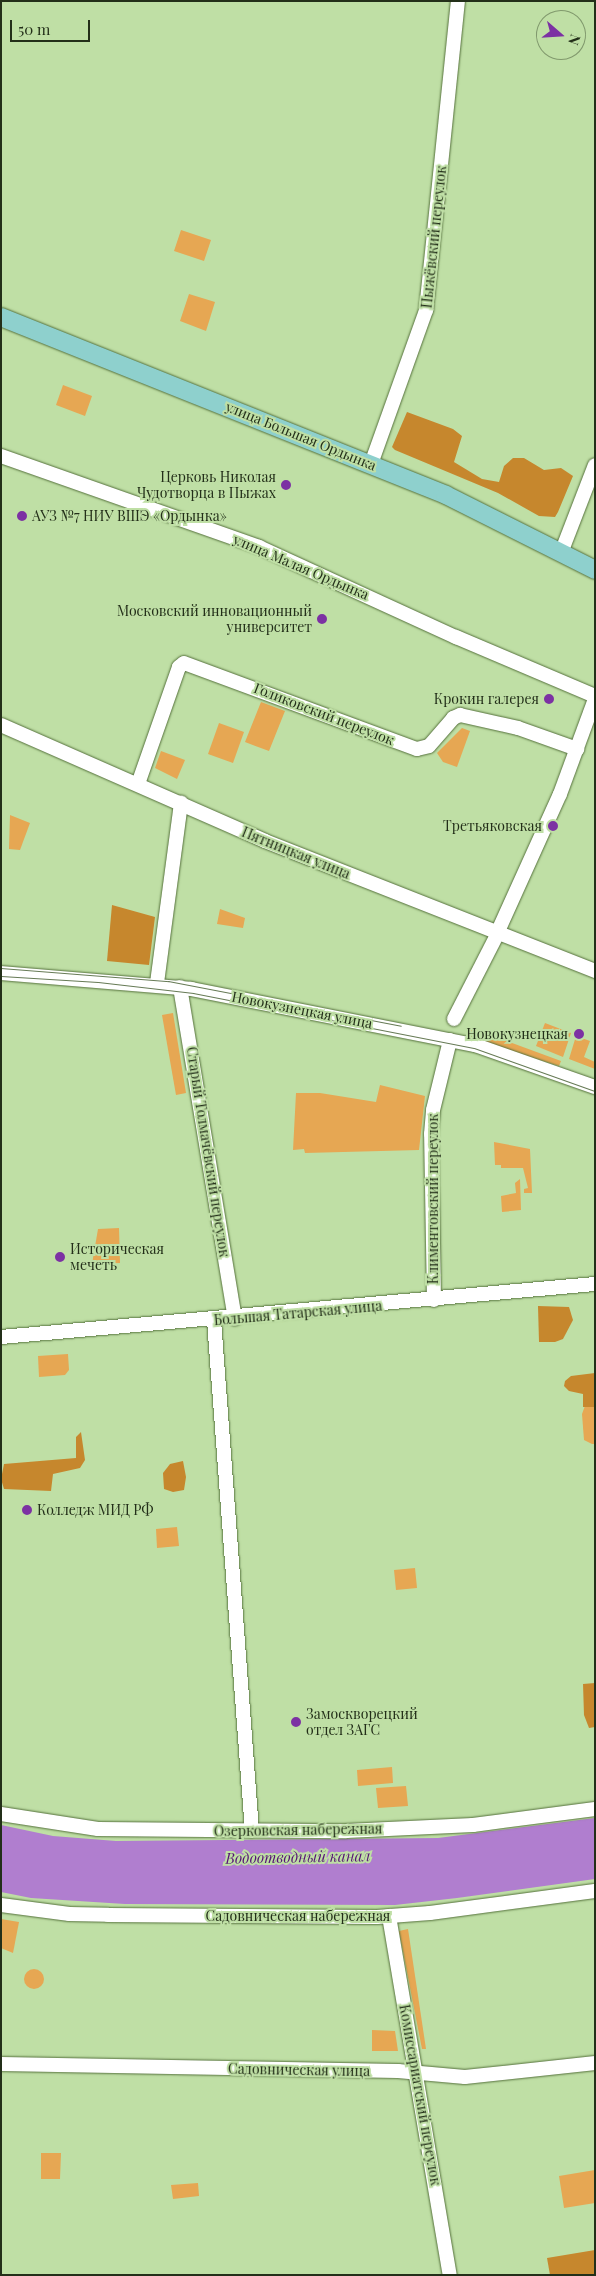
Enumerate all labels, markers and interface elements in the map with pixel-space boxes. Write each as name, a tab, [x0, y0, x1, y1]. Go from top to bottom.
scale bar	[12, 10, 92, 42]
north arrow	[536, 10, 586, 60]
text: 50 m	[18, 19, 50, 39]
text: N	[564, 32, 585, 48]
street label: Пыжёвский переулок	[418, 165, 450, 309]
street label: улица Большая Ордынка	[223, 398, 379, 474]
place label: Церковь Николая Чудотворца в Пыжах	[137, 469, 276, 502]
marker: Церковь Николая Чудотворца в Пыжах	[280, 479, 292, 491]
place label: АУЗ №7 НИУ ВШЭ «Ордынка»	[32, 508, 227, 524]
marker: АУЗ №7 НИУ ВШЭ «Ордынка»	[16, 510, 28, 522]
street label: улица Малая Ордынка	[231, 531, 371, 603]
place label: Московский инновационный университет	[117, 603, 312, 636]
marker: Московский инновационный университет	[316, 613, 328, 625]
street label: Голиковский переулок	[251, 679, 397, 749]
place label: Крокин галерея	[434, 691, 539, 707]
marker: Крокин галерея	[543, 693, 555, 705]
place label: Третьяковская	[443, 818, 542, 834]
marker: Третьяковская	[546, 819, 560, 833]
street label: Пятницкая улица	[239, 824, 353, 882]
street label: Новокузнецкая улица	[230, 988, 374, 1032]
place label: Новокузнецкая	[466, 1026, 568, 1042]
marker: Новокузнецкая	[572, 1027, 586, 1041]
street label: Старый Толмачёвский переулок	[183, 1046, 233, 1258]
street label: Климентовский переулок	[425, 1114, 441, 1284]
place label: Историческая мечеть	[70, 1241, 164, 1274]
marker: Историческая мечеть	[54, 1251, 66, 1263]
street label: Большая Татарская улица	[213, 1297, 383, 1329]
place label: Колледж МИД РФ	[37, 1502, 153, 1518]
marker: Колледж МИД РФ	[21, 1504, 33, 1516]
place label: Замоскворецкий отдел ЗАГС	[306, 1706, 418, 1738]
marker: Замоскворецкий отдел ЗАГС	[290, 1716, 302, 1728]
street label: Озерковская набережная	[214, 1820, 382, 1840]
water label: Водоотводный канал	[225, 1847, 371, 1867]
street label: Садовническая набережная	[206, 1908, 390, 1924]
street label: Комиссариатский переулок	[396, 2003, 444, 2187]
street label: Садовническая улица	[228, 2060, 370, 2080]

